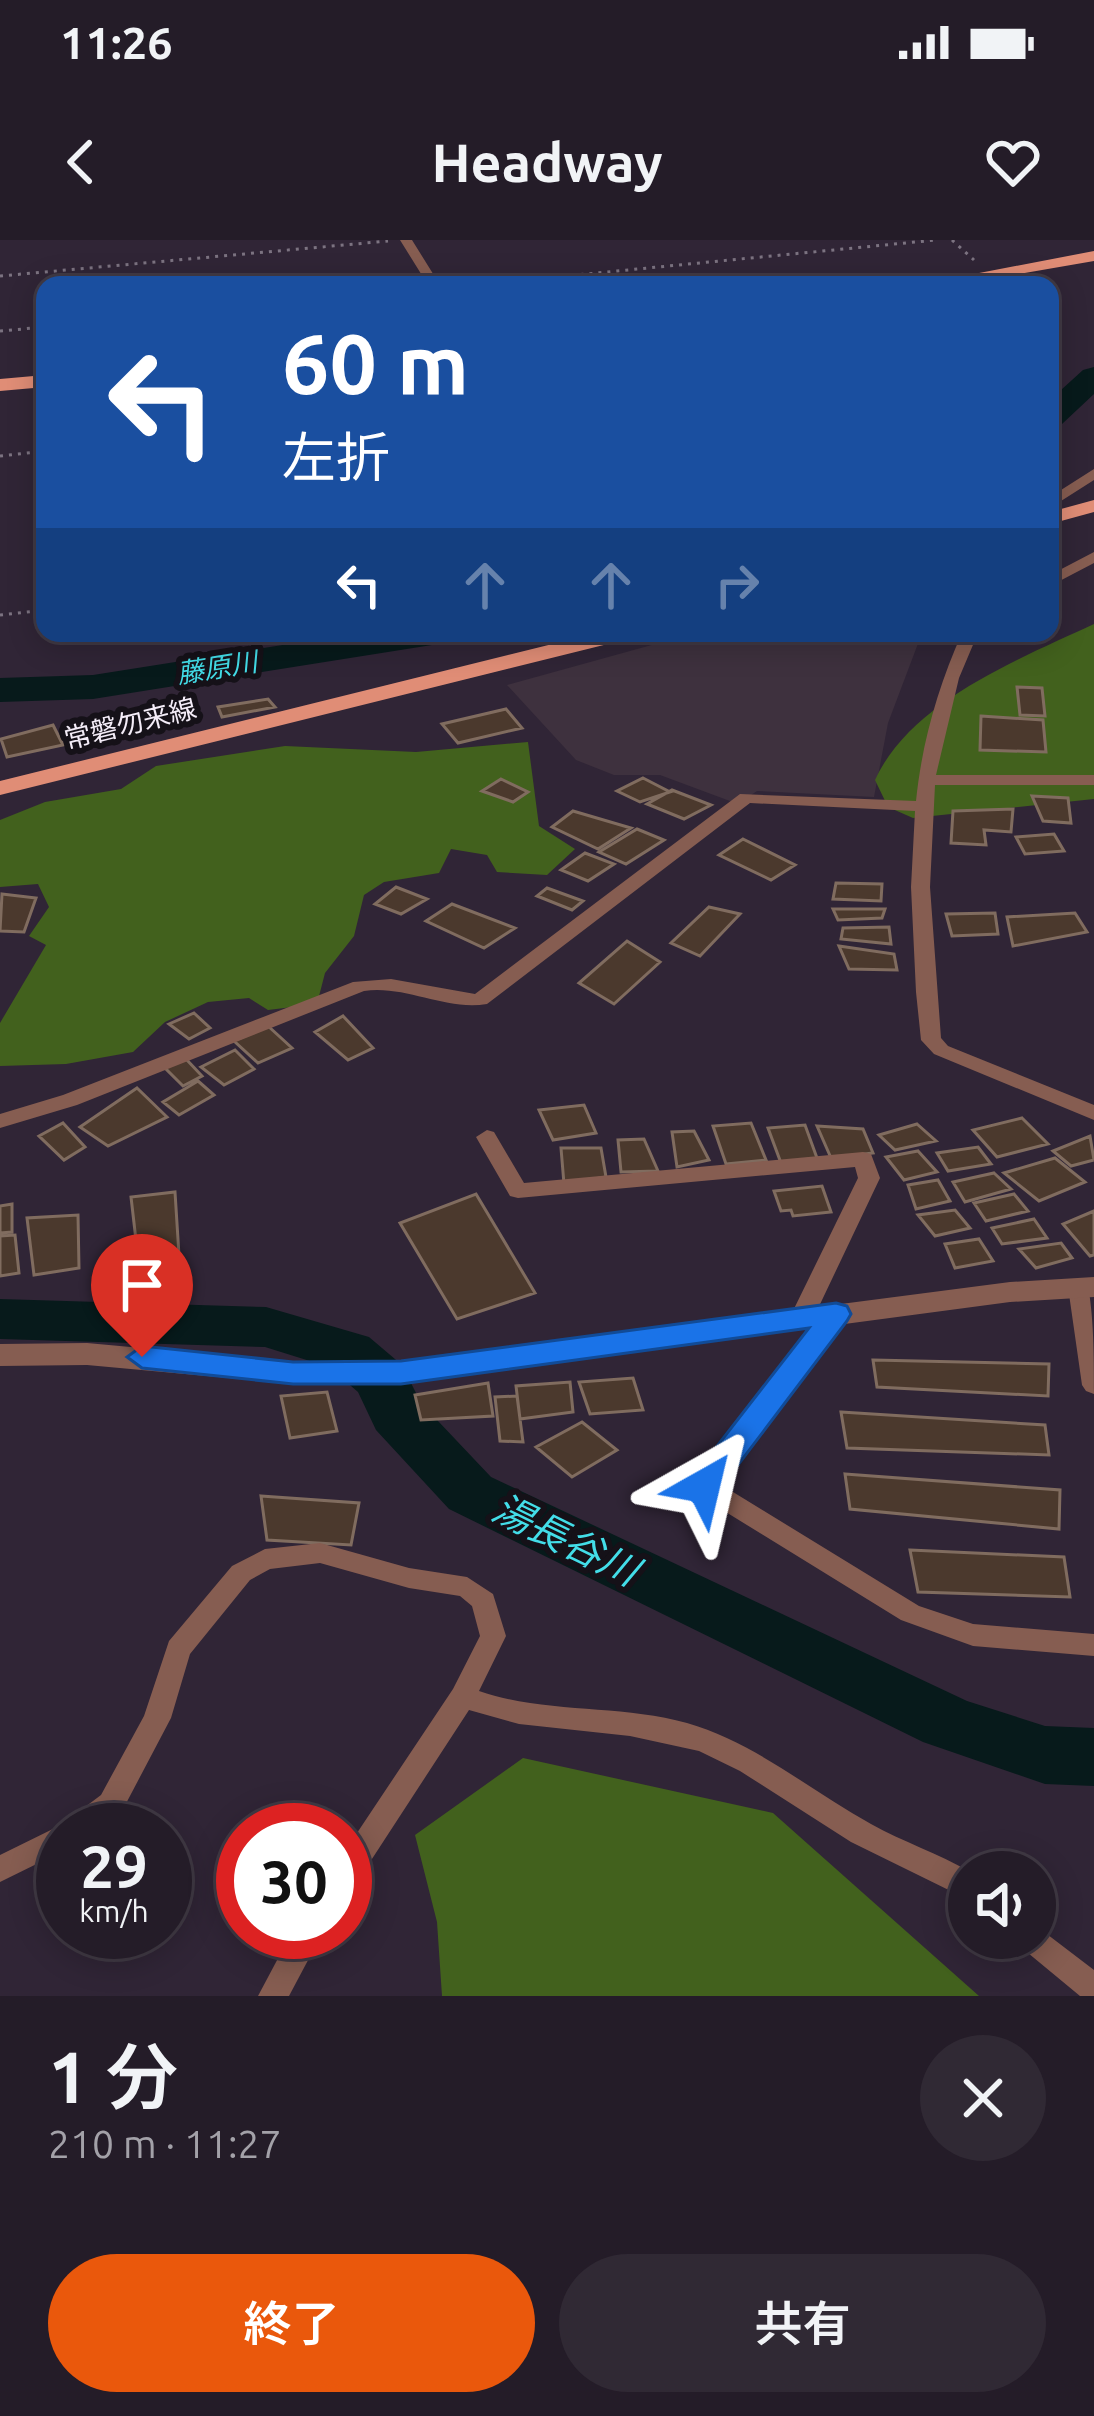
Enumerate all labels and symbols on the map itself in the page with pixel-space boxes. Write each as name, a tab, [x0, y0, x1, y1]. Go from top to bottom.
water label: 藤原川	[175, 645, 262, 688]
street label: 常磐勿来線	[61, 692, 199, 754]
pin	[91, 1234, 193, 1357]
position arrow	[641, 1423, 767, 1549]
water label: 湯長谷川	[486, 1485, 649, 1594]
speed limit sign: 30	[216, 1803, 372, 1959]

